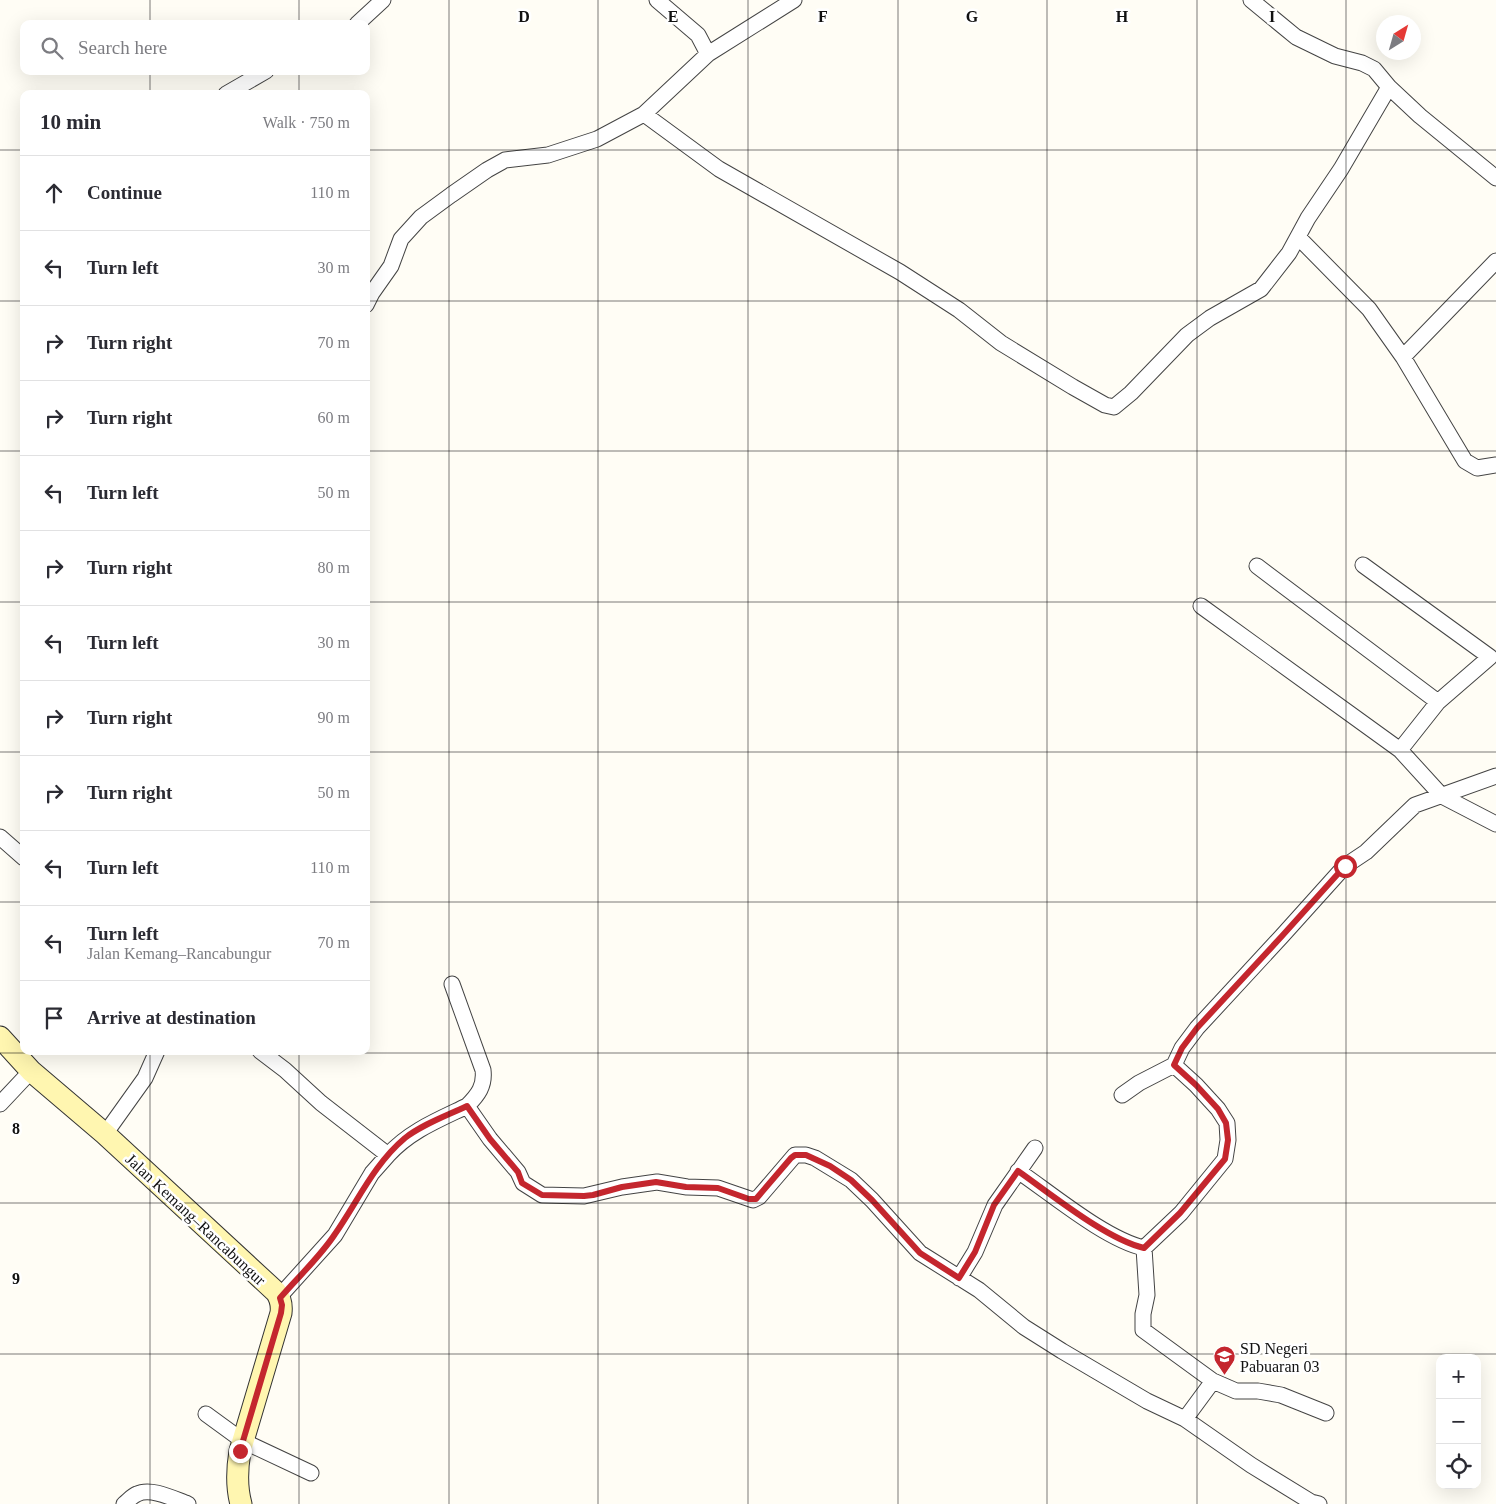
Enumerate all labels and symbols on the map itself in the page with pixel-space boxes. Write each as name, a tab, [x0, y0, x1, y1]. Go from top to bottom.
text: D	[518, 8, 530, 25]
text: E	[668, 8, 678, 25]
text: F	[818, 8, 828, 25]
text: G	[966, 8, 979, 25]
text: H	[1116, 8, 1129, 25]
text: I	[1269, 8, 1275, 25]
north arrow	[1376, 15, 1421, 60]
route start	[1334, 855, 1357, 878]
text: 8	[12, 1120, 20, 1137]
street label: Jalan Kemang–Rancabungur	[122, 1150, 269, 1290]
text: 9	[12, 1270, 20, 1287]
place label: SD Negeri Pabuaran 03	[1240, 1340, 1320, 1375]
school or university icon: SD Negeri Pabuaran 03	[1212, 1345, 1236, 1376]
route end	[229, 1440, 252, 1463]

